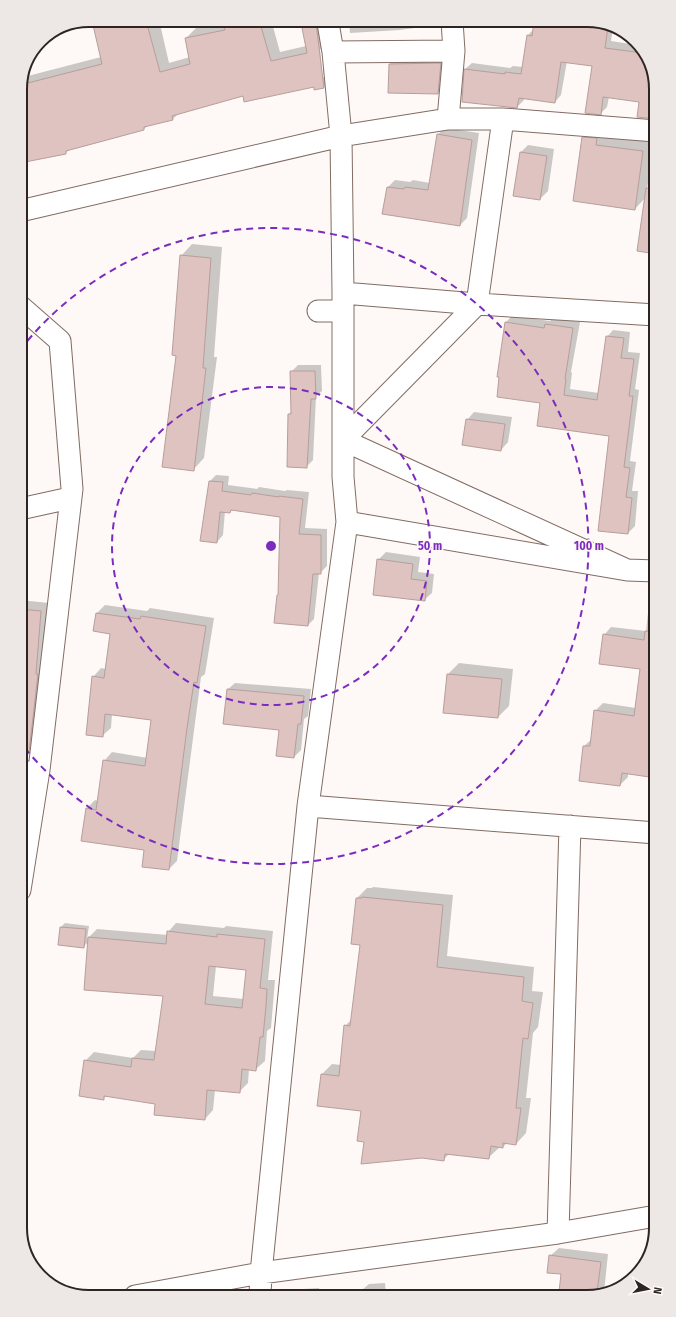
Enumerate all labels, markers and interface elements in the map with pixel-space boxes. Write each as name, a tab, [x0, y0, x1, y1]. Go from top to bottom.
centre of rings	[264, 539, 278, 553]
text: 50 m	[418, 539, 442, 553]
text: 100 m	[574, 539, 604, 553]
north arrow	[628, 1269, 668, 1309]
text: N	[650, 1286, 664, 1295]

